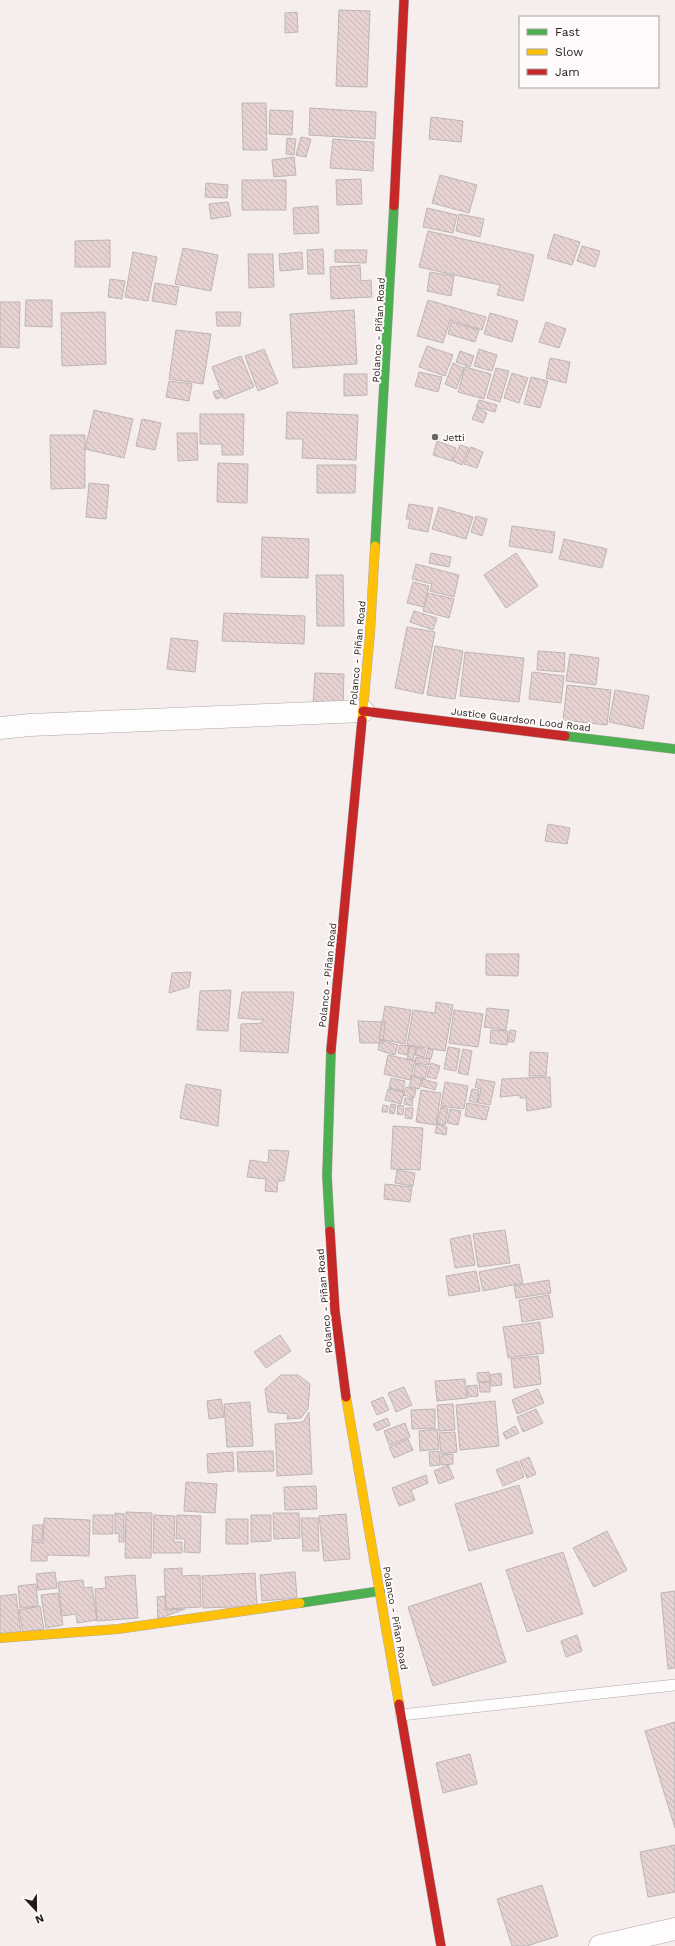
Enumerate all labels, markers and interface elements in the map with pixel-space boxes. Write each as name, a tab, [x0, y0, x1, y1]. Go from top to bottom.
legend	[519, 16, 659, 88]
text: Fast	[555, 25, 580, 39]
text: Slow	[555, 45, 583, 59]
text: Jam	[555, 65, 580, 79]
street label: Polanco - Piñan Road	[370, 277, 387, 383]
marker: Jetti	[430, 432, 440, 442]
place label: Jetti	[443, 432, 465, 443]
street label: Polanco - Piñan Road	[347, 600, 368, 706]
street label: Justice Guardson Lood Road	[450, 705, 591, 734]
street label: Polanco - Piñan Road	[317, 922, 338, 1028]
street label: Polanco - Piñan Road	[314, 1248, 335, 1354]
street label: Polanco - Piñan Road	[381, 1565, 410, 1671]
north arrow	[16, 1890, 56, 1930]
text: N	[33, 1911, 46, 1926]

